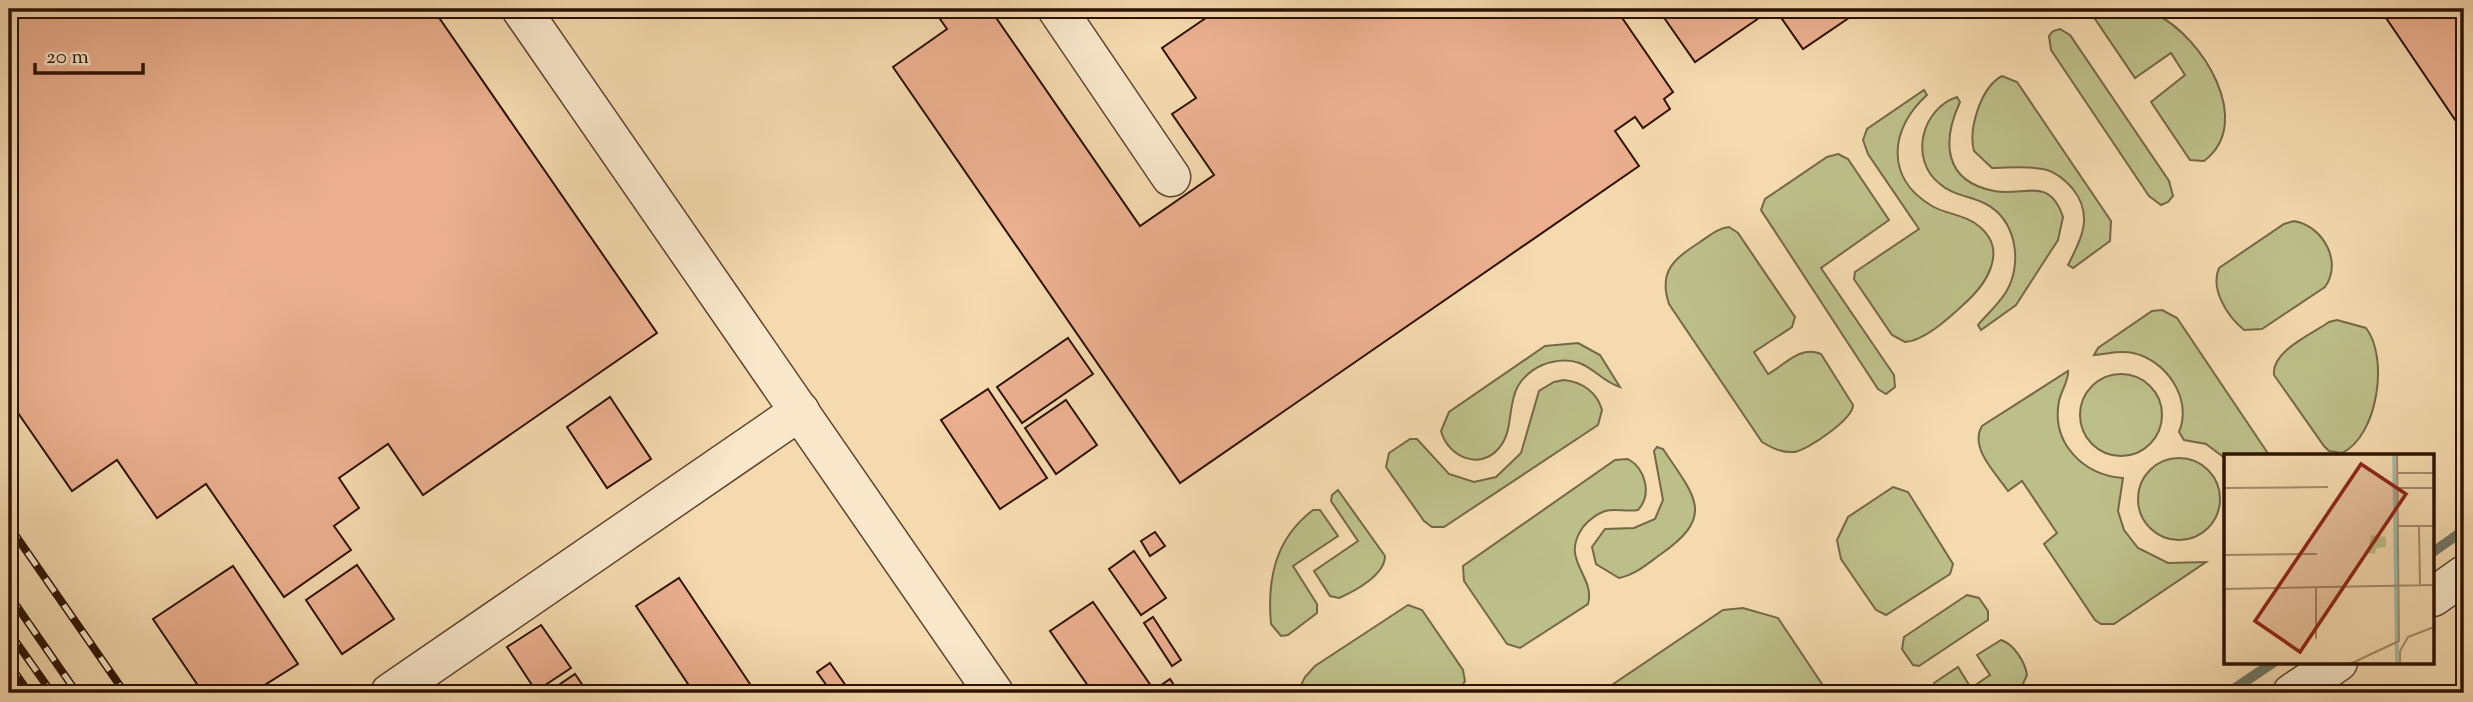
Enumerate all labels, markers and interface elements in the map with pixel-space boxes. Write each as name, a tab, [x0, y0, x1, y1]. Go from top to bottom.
scale bar	[35, 32, 144, 76]
text: 20 m	[46, 43, 89, 73]
inset map	[2224, 454, 2434, 664]

